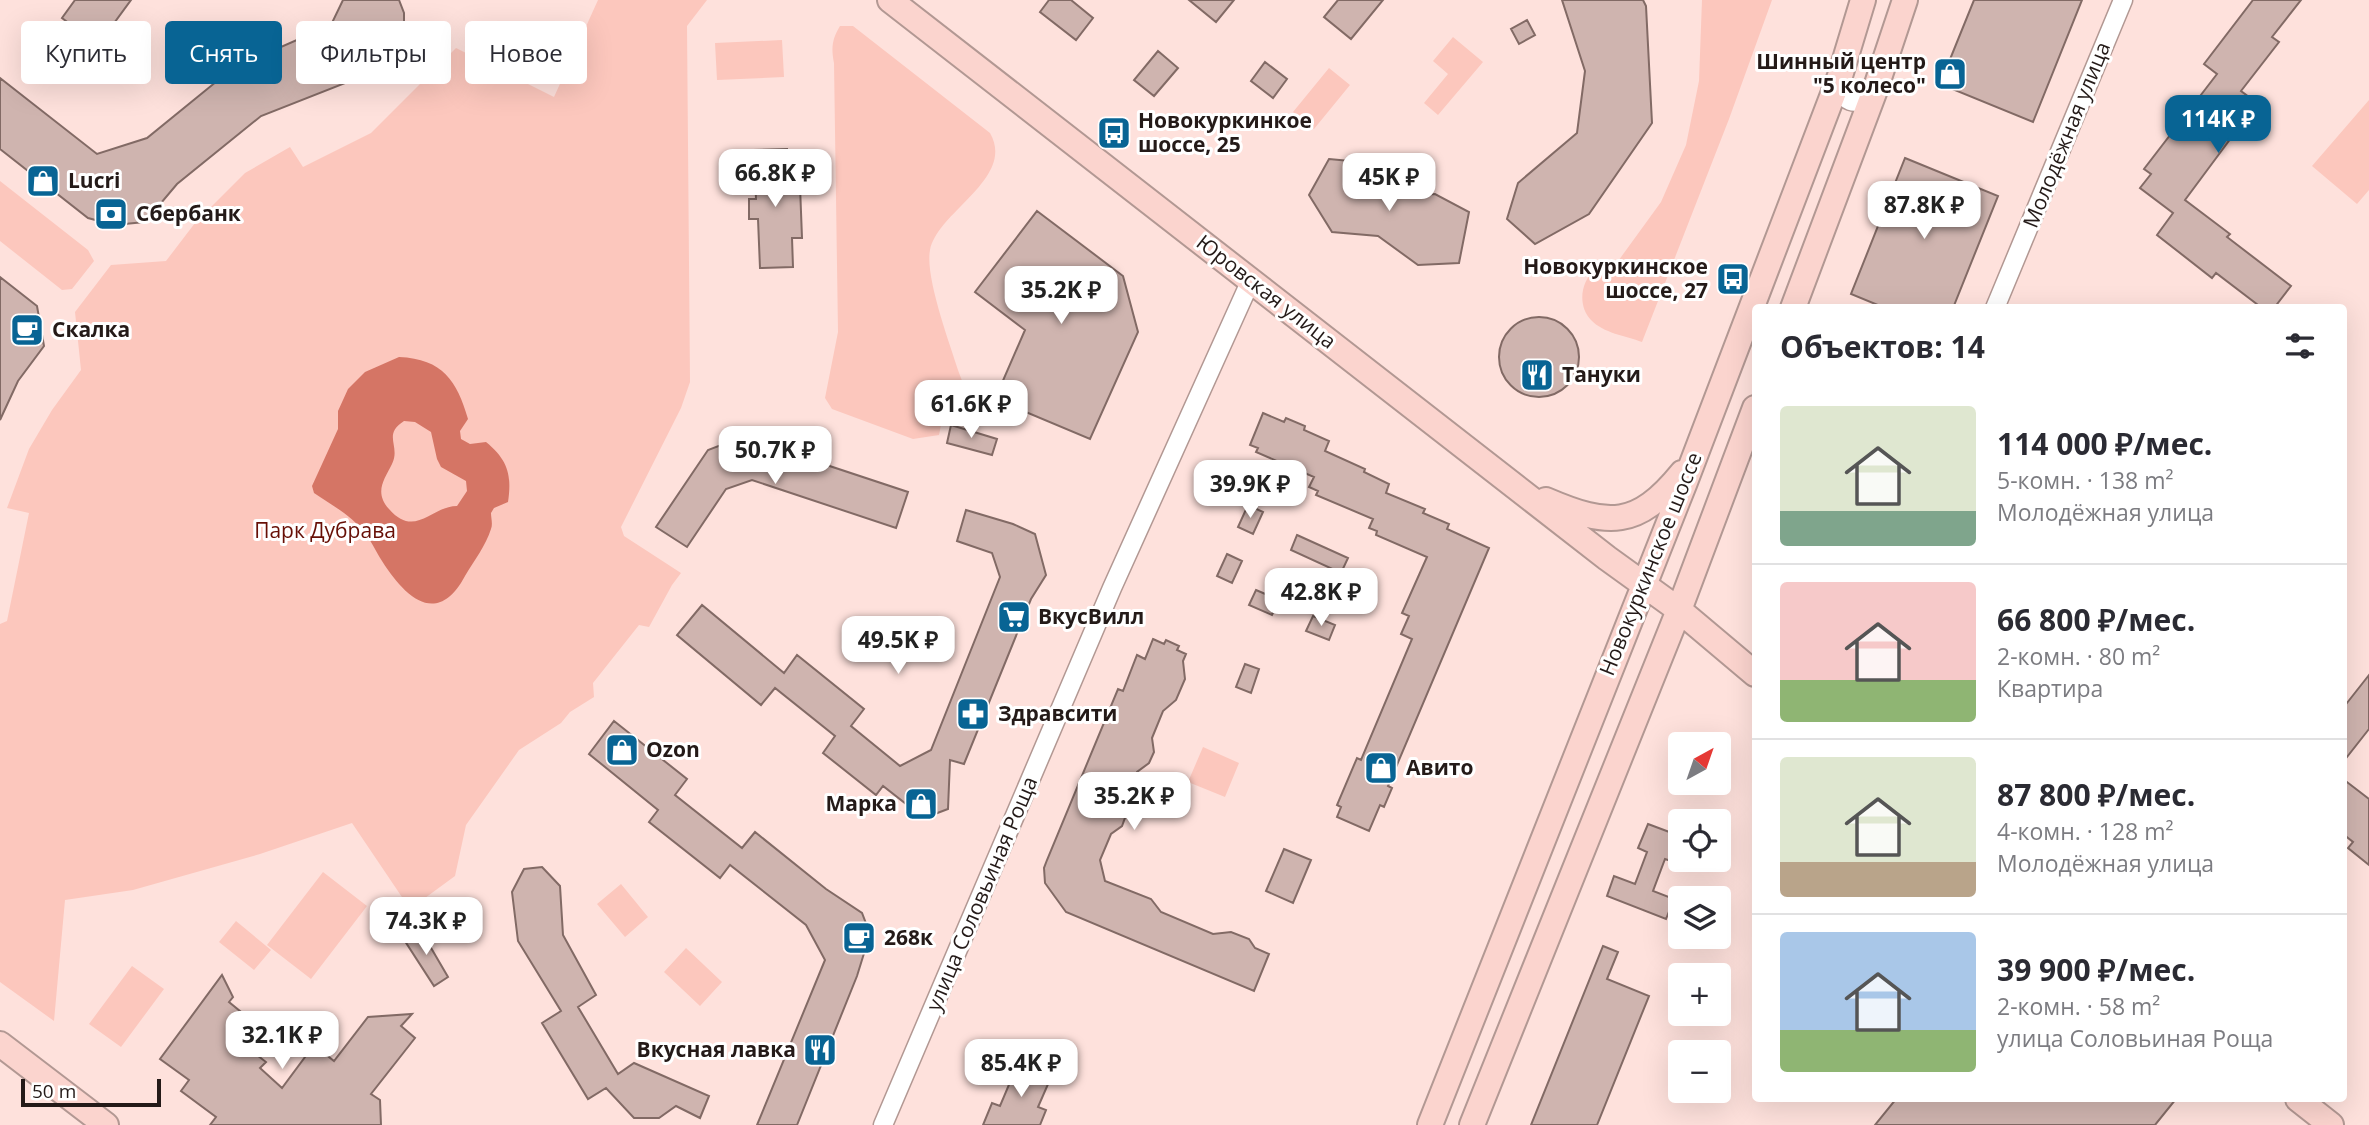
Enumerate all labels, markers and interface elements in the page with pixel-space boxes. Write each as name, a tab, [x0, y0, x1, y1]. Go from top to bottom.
chip: Купить	[21, 21, 151, 84]
chip: Снять	[165, 21, 282, 84]
chip: Фильтры	[296, 21, 451, 84]
chip: Новое	[465, 21, 587, 84]
street label: Молодёжная улица	[2016, 37, 2116, 232]
place label: Шинный центр "5 колесо"	[1756, 47, 1926, 99]
shop icon: Шинный центр "5 колесо"	[1931, 55, 1969, 93]
pin: 114K ₽	[2161, 96, 2275, 155]
text: 114K ₽	[2181, 102, 2255, 134]
place label: Новокуркинкое шоссе, 25	[1138, 106, 1312, 158]
bus stop icon: Новокуркинкое шоссе, 25	[1095, 114, 1133, 152]
pin: 66.8K ₽	[710, 150, 840, 209]
pin: 45K ₽	[1340, 154, 1438, 213]
text: 66.8K ₽	[735, 156, 815, 188]
text: 45K ₽	[1359, 160, 1419, 192]
shop icon: Lucri	[24, 162, 62, 200]
place label: Lucri	[68, 166, 120, 194]
pin: 87.8K ₽	[1859, 182, 1989, 241]
text: 87.8K ₽	[1884, 188, 1964, 220]
bank icon: Сбербанк	[92, 195, 130, 233]
place label: Сбербанк	[136, 199, 241, 227]
street label: Юровская улица	[1191, 228, 1342, 355]
place label: Новокуркинское шоссе, 27	[1523, 252, 1708, 304]
bus stop icon: Новокуркинское шоссе, 27	[1714, 260, 1752, 298]
pin: 35.2K ₽	[996, 266, 1126, 326]
text: 35.2K ₽	[1021, 273, 1101, 305]
cafe icon: Скалка	[8, 311, 46, 349]
place label: Скалка	[52, 315, 130, 343]
text: Объектов: 14	[1780, 326, 1985, 367]
icon: filters	[2281, 327, 2319, 365]
restaurant icon: Тануки	[1518, 356, 1556, 394]
place label: Тануки	[1562, 360, 1641, 388]
pin: 61.6K ₽	[906, 380, 1036, 440]
text: 61.6K ₽	[931, 387, 1011, 419]
text: 114 000 ₽/мес.	[1997, 423, 2212, 464]
pin: 50.7K ₽	[710, 426, 840, 486]
text: 50.7K ₽	[735, 433, 815, 465]
icon: home	[1836, 434, 1920, 518]
street label: Новокуркинское шоссе	[1592, 448, 1708, 679]
pin: 39.9K ₽	[1185, 461, 1315, 520]
text: 5-комн. · 138 m²	[1997, 464, 2173, 496]
text: 39.9K ₽	[1210, 467, 1290, 499]
text: Молодёжная улица	[1997, 496, 2214, 528]
park label: Парк Дубрава	[254, 516, 396, 544]
pin: 42.8K ₽	[1256, 568, 1386, 628]
text: 42.8K ₽	[1281, 575, 1361, 607]
supermarket icon: ВкусВилл	[995, 598, 1033, 636]
text: 66 800 ₽/мес.	[1997, 599, 2195, 640]
place label: ВкусВилл	[1038, 602, 1144, 630]
icon: home	[1836, 610, 1920, 694]
pin: 49.5K ₽	[833, 616, 963, 676]
text: 49.5K ₽	[858, 623, 938, 655]
text: 2-комн. · 80 m²	[1997, 640, 2160, 672]
text: Квартира	[1997, 672, 2103, 704]
pharmacy icon: Здравсити	[954, 695, 992, 733]
place label: Здравсити	[998, 699, 1117, 727]
shop icon: Ozon	[603, 731, 641, 769]
north arrow	[1668, 732, 1731, 794]
map controls	[1668, 732, 1731, 1103]
place label: Ozon	[646, 735, 700, 763]
shop icon: Авито	[1362, 749, 1400, 787]
place label: Авито	[1406, 753, 1473, 781]
street label: улица Соловьиная Роща	[919, 772, 1043, 1015]
pin: 35.2K ₽	[1069, 772, 1199, 832]
text: 87 800 ₽/мес.	[1997, 774, 2195, 815]
text: 35.2K ₽	[1094, 779, 1174, 811]
shop icon: Марка	[902, 785, 940, 823]
icon: home	[1836, 785, 1920, 869]
place label: Марка	[826, 789, 897, 817]
button: locate	[1668, 809, 1731, 872]
text: 4-комн. · 128 m²	[1997, 815, 2173, 847]
text: Молодёжная улица	[1997, 847, 2214, 879]
button: layers	[1668, 886, 1731, 949]
pin: 74.3K ₽	[361, 898, 491, 957]
text: 74.3K ₽	[386, 904, 466, 936]
cafe icon: 268к	[840, 919, 878, 957]
place label: 268к	[884, 923, 933, 951]
text: 39 900 ₽/мес.	[1997, 949, 2195, 990]
icon: home	[1836, 960, 1920, 1044]
button: +	[1668, 963, 1731, 1026]
text: 2-комн. · 58 m²	[1997, 990, 2160, 1022]
pin: 32.1K ₽	[217, 1012, 347, 1071]
text: 32.1K ₽	[242, 1018, 322, 1050]
text: улица Соловьиная Роща	[1997, 1022, 2273, 1054]
restaurant icon: Вкусная лавка	[801, 1031, 839, 1069]
place label: Вкусная лавка	[637, 1035, 796, 1063]
pin: 85.4K ₽	[956, 1040, 1086, 1099]
button: −	[1668, 1040, 1731, 1103]
text: 85.4K ₽	[981, 1046, 1061, 1078]
scale bar	[21, 1076, 161, 1108]
text: 50 m	[32, 1078, 76, 1104]

